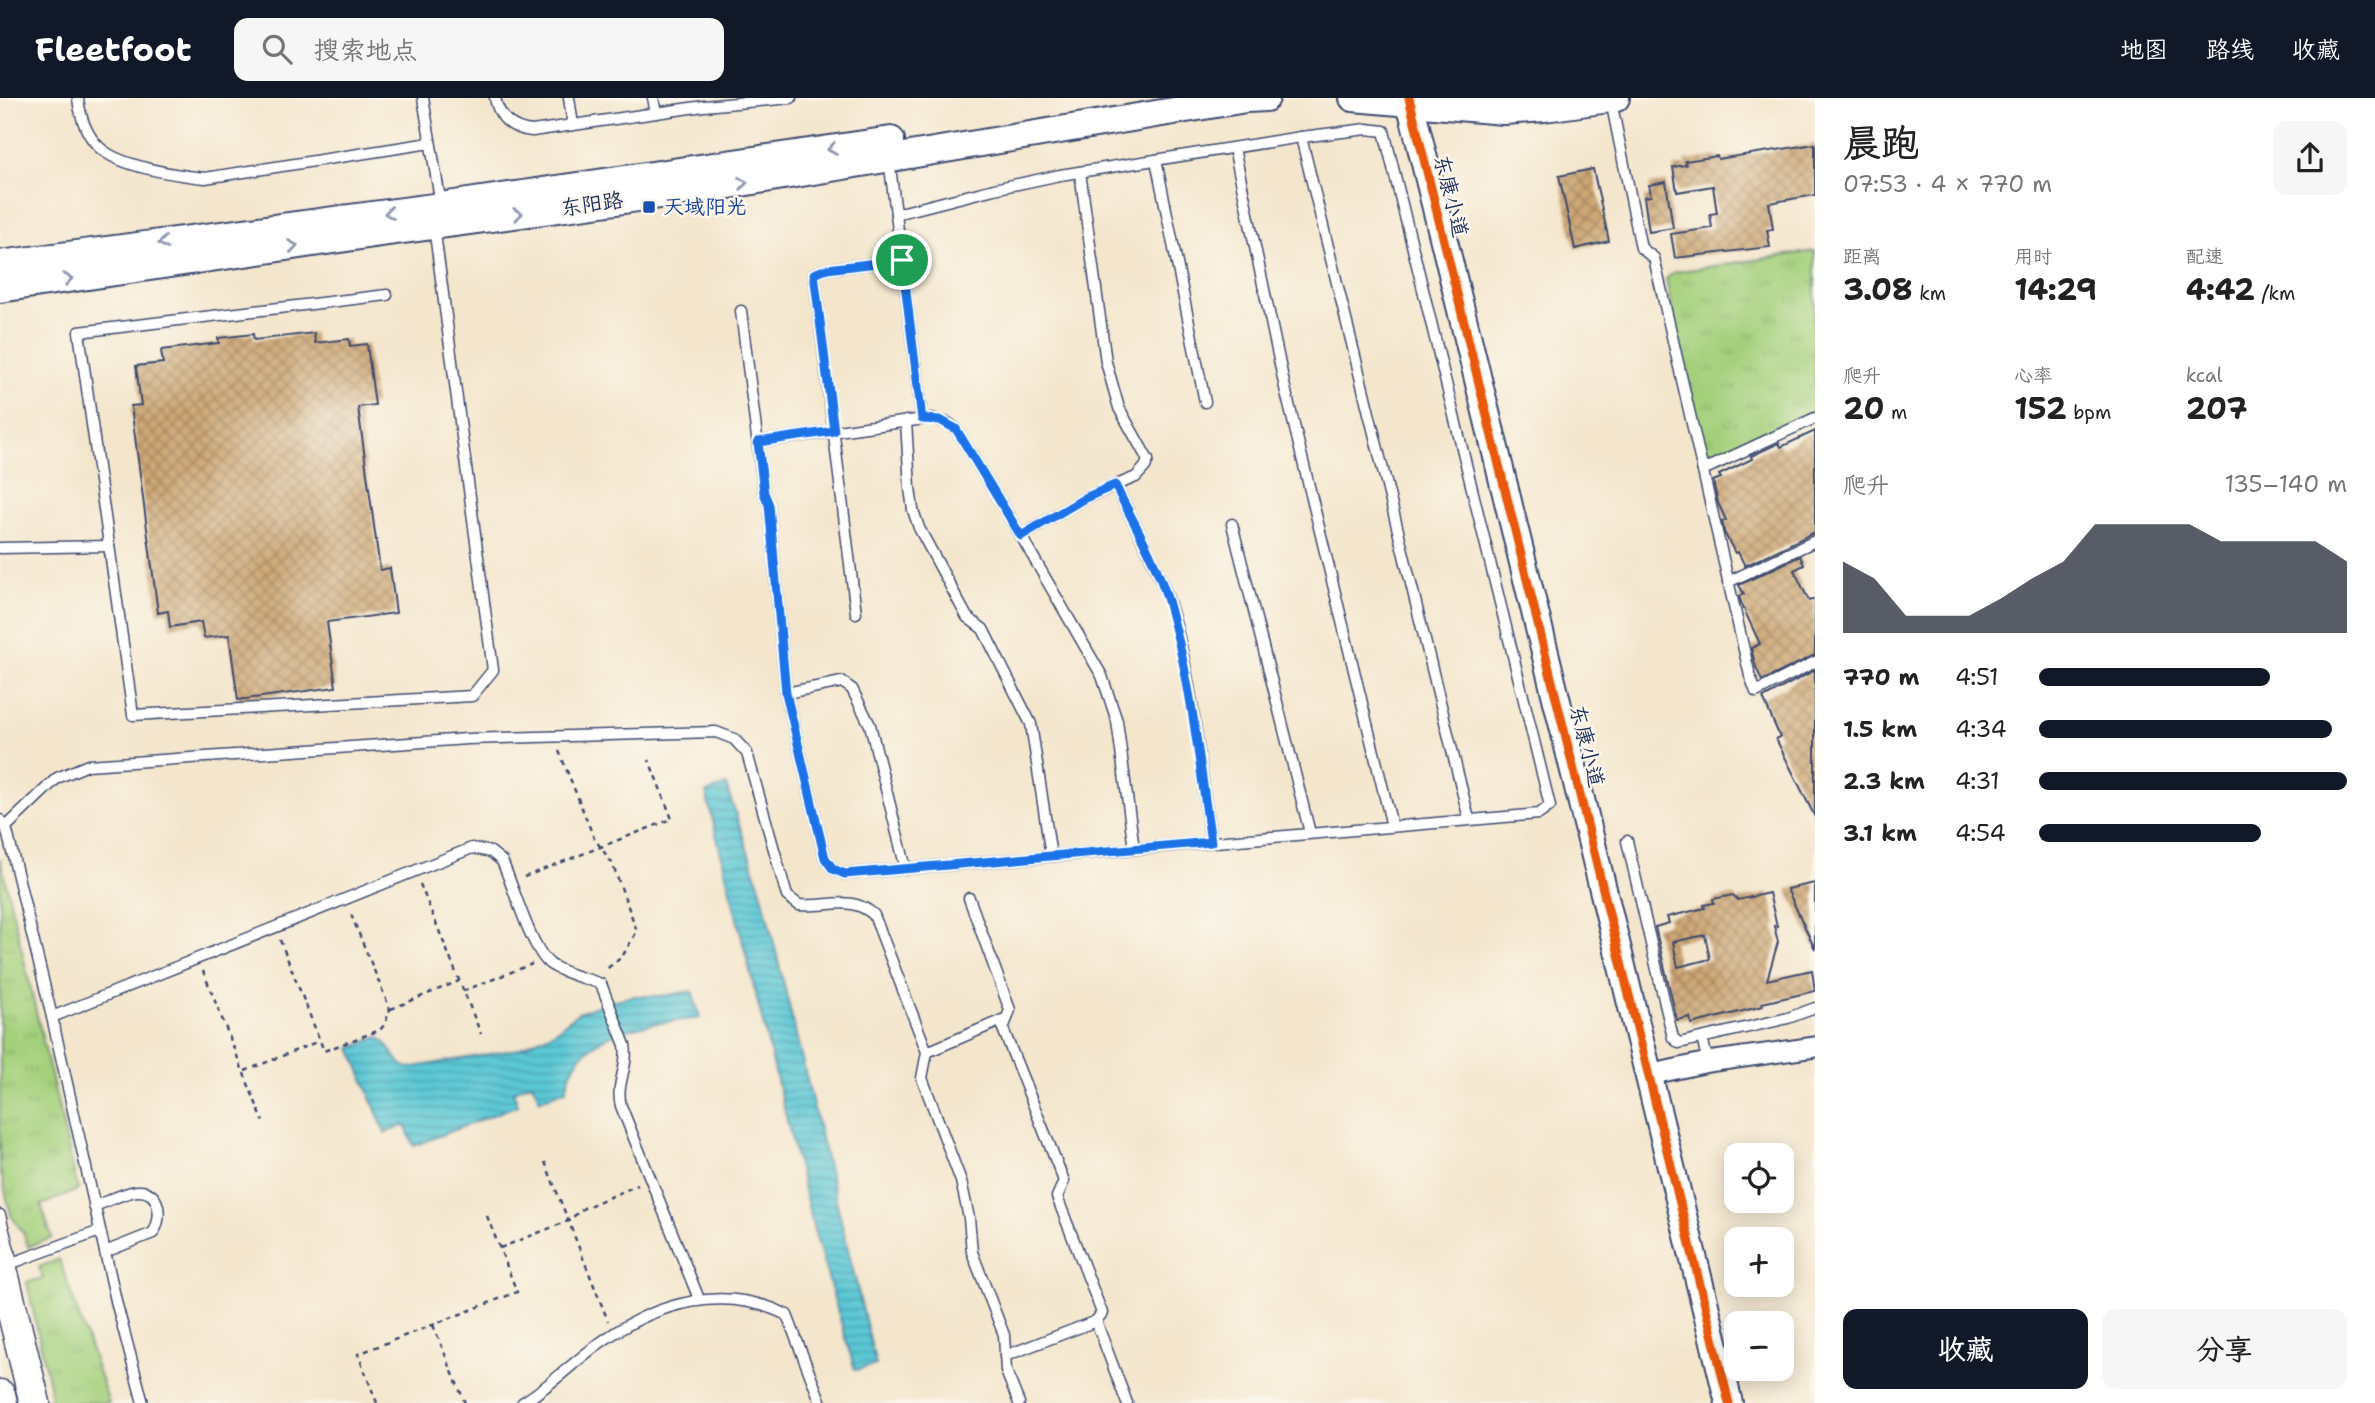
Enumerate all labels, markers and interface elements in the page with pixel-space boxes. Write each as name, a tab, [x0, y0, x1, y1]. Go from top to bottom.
search box	[234, 18, 724, 81]
text: Fleetfoot	[35, 27, 192, 72]
icon: search	[258, 30, 296, 68]
text: 搜索地点	[314, 32, 418, 67]
text: 地图	[2120, 34, 2168, 66]
text: 路线	[2206, 34, 2254, 66]
text: 收藏	[2292, 34, 2340, 66]
text: 晨跑	[1843, 117, 1919, 168]
button: share	[2273, 121, 2347, 195]
one-way arrow	[826, 141, 838, 156]
street label: 东康小道	[1427, 152, 1475, 240]
text: 07:53 · 4 × 770 m	[1843, 169, 2052, 199]
one-way arrow	[737, 176, 749, 191]
street label: 东阳路	[559, 186, 625, 222]
place label: 天域阳光	[663, 193, 747, 221]
marker: 天域阳光	[641, 199, 657, 215]
one-way arrow	[383, 205, 394, 220]
one-way arrow	[512, 207, 524, 222]
pin	[872, 230, 932, 290]
one-way arrow	[157, 235, 169, 250]
one-way arrow	[287, 238, 298, 253]
icon: arrive	[883, 241, 921, 279]
text: 距离	[1843, 244, 1881, 269]
text: 用时	[2014, 244, 2052, 269]
text: 配速	[2186, 244, 2224, 269]
text: 3.08	[1843, 269, 1913, 310]
text: 14:29	[2014, 269, 2097, 310]
text: 4:42	[2186, 269, 2255, 310]
one-way arrow	[62, 272, 73, 287]
text: km	[1913, 281, 1946, 306]
text: /km	[2255, 281, 2295, 306]
text: 爬升	[1843, 363, 1881, 388]
text: 心率	[2014, 363, 2052, 388]
text: kcal	[2186, 363, 2223, 388]
text: 20	[1843, 388, 1884, 429]
text: 152	[2014, 388, 2067, 429]
text: 207	[2186, 388, 2247, 429]
text: m	[1884, 400, 1907, 425]
text: bpm	[2067, 400, 2111, 425]
text: 135–140 m	[2225, 469, 2347, 499]
text: 爬升	[1843, 470, 1889, 500]
text: 770 m	[1843, 662, 1919, 692]
text: 4:51	[1955, 662, 1999, 692]
street label: 东康小道	[1563, 702, 1611, 790]
text: 1.5 km	[1843, 714, 1917, 744]
text: 4:34	[1955, 714, 2007, 744]
text: 2.3 km	[1843, 766, 1925, 796]
text: 4:31	[1955, 766, 2000, 796]
text: 3.1 km	[1843, 818, 1917, 848]
text: 4:54	[1955, 818, 2006, 848]
map controls	[1724, 1143, 1794, 1381]
button: locate	[1724, 1143, 1794, 1213]
button: +	[1724, 1227, 1794, 1297]
button: 收藏	[1843, 1309, 2088, 1389]
button: 分享	[2102, 1309, 2347, 1389]
button: −	[1724, 1311, 1794, 1381]

